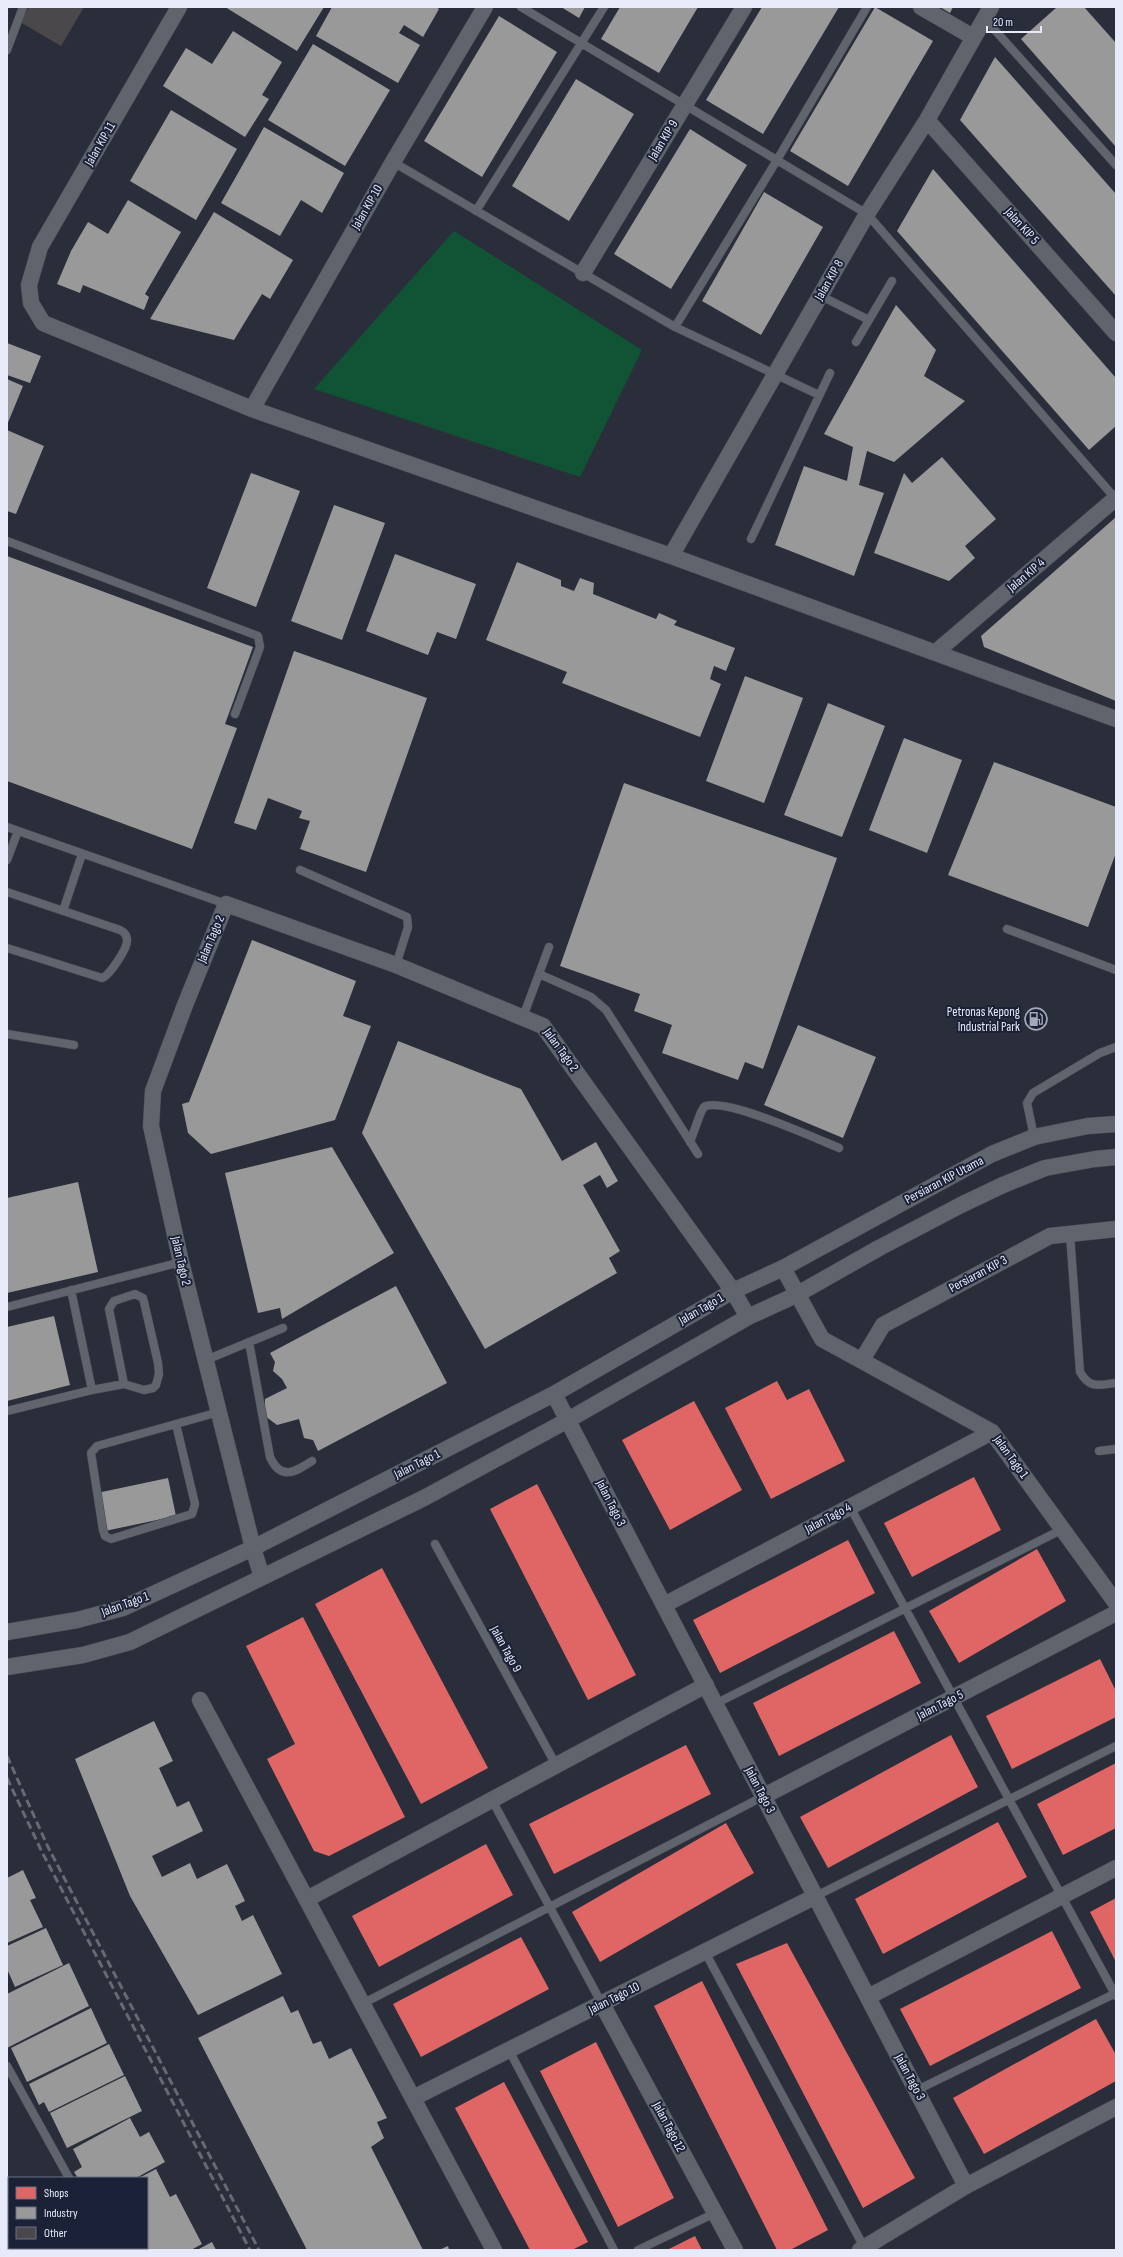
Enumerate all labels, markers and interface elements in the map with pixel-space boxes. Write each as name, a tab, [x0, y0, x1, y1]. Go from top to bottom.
scale bar	[987, 8, 1041, 34]
text: 20 m	[993, 15, 1013, 30]
street label: Jalan KIP 9	[644, 117, 681, 164]
street label: Jalan KIP 11	[81, 119, 119, 170]
street label: Jalan KIP 10	[347, 182, 386, 233]
street label: Jalan KIP 5	[1001, 204, 1043, 248]
street label: Jalan KIP 8	[810, 257, 847, 304]
street label: Jalan KIP 4	[1003, 554, 1048, 596]
street label: Jalan Tago 2	[193, 913, 228, 966]
place label: Petronas Kepong Industrial Park	[947, 1004, 1020, 1035]
fuel station icon: Petronas Kepong Industrial Park	[1023, 1006, 1049, 1032]
street label: Jalan Tago 2	[539, 1024, 582, 1075]
street label: Persiaran KIP Utama	[902, 1152, 986, 1208]
street label: Jalan Tago 2	[167, 1234, 194, 1287]
street label: Persiaran KIP 3	[946, 1252, 1010, 1296]
street label: Jalan Tago 1	[675, 1290, 727, 1329]
street label: Jalan Tago 1	[989, 1432, 1032, 1482]
street label: Jalan Tago 1	[391, 1445, 443, 1483]
street label: Jalan Tago 3	[592, 1476, 630, 1529]
street label: Jalan Tago 4	[801, 1499, 854, 1537]
street label: Jalan Tago 1	[98, 1588, 151, 1620]
street label: Jalan Tago 9	[486, 1622, 525, 1675]
street label: Jalan Tago 5	[913, 1687, 966, 1724]
street label: Jalan Tago 3	[741, 1763, 779, 1816]
street label: Jalan Tago 10	[585, 1978, 642, 2018]
street label: Jalan Tago 3	[891, 2050, 929, 2103]
street label: Jalan Tago 12	[649, 2098, 689, 2155]
legend	[8, 2177, 148, 2249]
text: Shops	[44, 2186, 69, 2201]
text: Industry	[44, 2206, 78, 2221]
text: Other	[44, 2226, 68, 2241]

